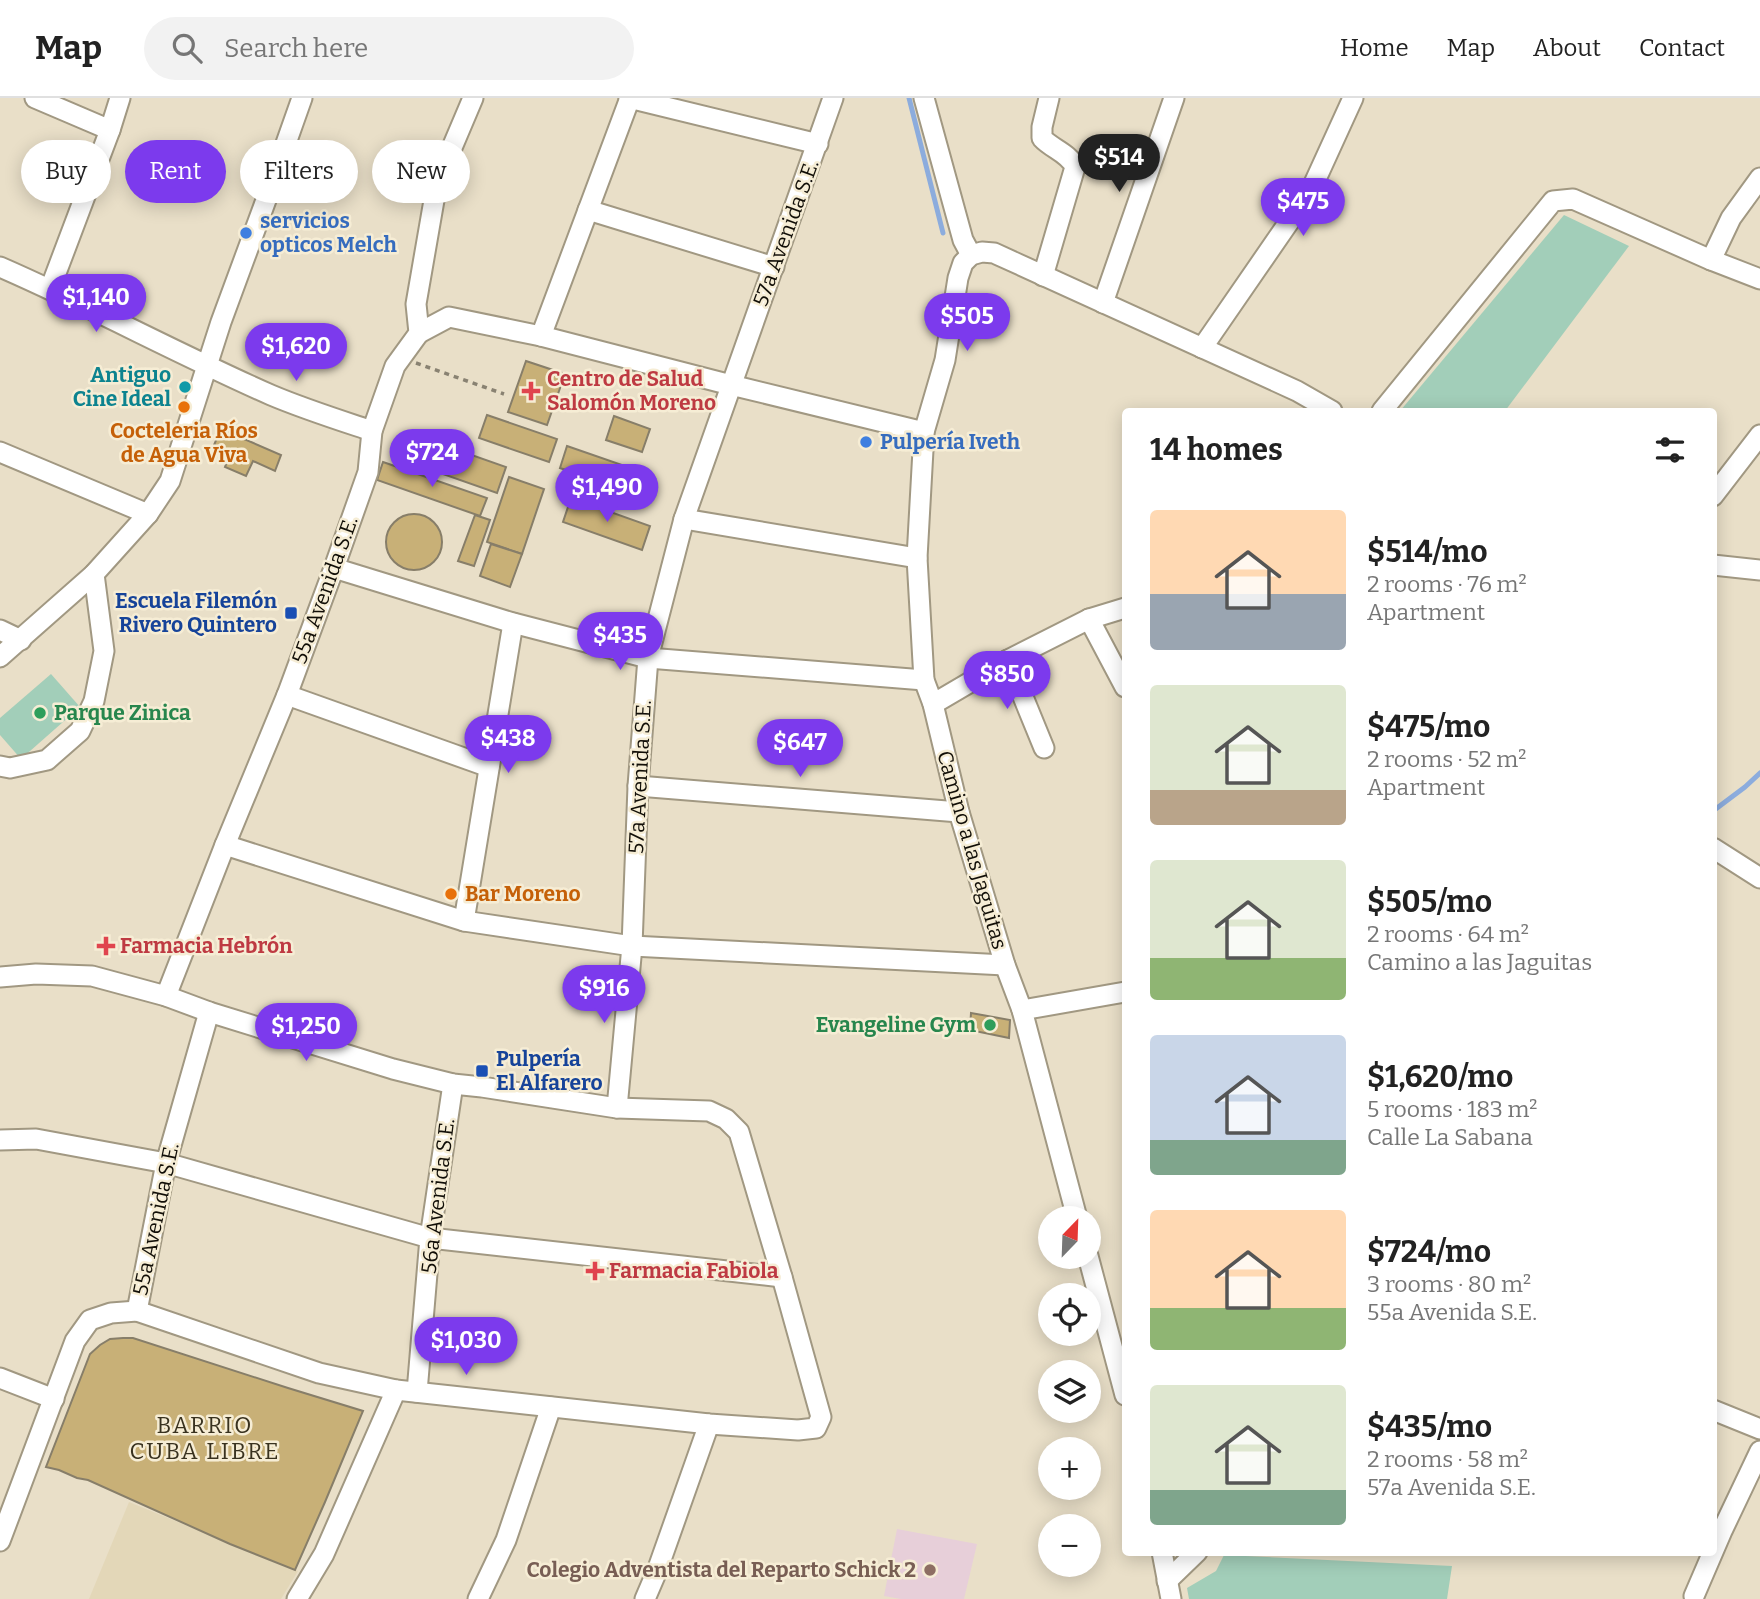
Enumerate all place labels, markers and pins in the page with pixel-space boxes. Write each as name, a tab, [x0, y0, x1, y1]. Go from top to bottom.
pin: $514	[1078, 134, 1160, 194]
pin: $475	[1262, 178, 1344, 238]
place label: servicios opticos Melch	[260, 208, 397, 258]
marker: servicios opticos Melch	[238, 225, 254, 241]
pin: $1,140	[39, 274, 153, 334]
pin: $505	[926, 294, 1008, 353]
pin: $1,620	[239, 324, 353, 383]
place label: Antiguo Cine Ideal	[73, 362, 171, 412]
place label: Centro de Salud Salomón Moreno	[547, 366, 716, 416]
marker: Antiguo Cine Ideal	[177, 379, 193, 395]
marker: Centro de Salud Salomón Moreno	[521, 381, 541, 401]
marker: Cocteleria Ríos de Agua Viva	[176, 399, 192, 415]
place label: Cocteleria Ríos de Agua Viva	[110, 418, 258, 468]
place label: Pulpería Iveth	[880, 429, 1021, 455]
pin: $724	[391, 430, 473, 489]
marker: Pulpería Iveth	[858, 434, 874, 450]
pin: $1,490	[550, 464, 664, 524]
place label: Escuela Filemón Rivero Quintero	[115, 588, 277, 638]
marker: Escuela Filemón Rivero Quintero	[283, 605, 299, 621]
pin: $435	[579, 612, 661, 672]
pin: $850	[966, 652, 1048, 711]
place label: Parque Zinica	[54, 700, 191, 726]
marker: Parque Zinica	[32, 705, 48, 721]
pin: $438	[467, 716, 549, 775]
pin: $647	[759, 720, 841, 779]
place label: Bar Moreno	[465, 881, 581, 907]
marker: Bar Moreno	[443, 886, 459, 902]
place label: Farmacia Hebrón	[120, 933, 293, 959]
marker: Farmacia Hebrón	[98, 938, 114, 954]
pin: $916	[563, 965, 645, 1025]
pin: $1,250	[249, 1004, 363, 1063]
place label: Evangeline Gym	[816, 1012, 976, 1038]
marker: Evangeline Gym	[982, 1017, 998, 1033]
place label: Pulpería El Alfarero	[496, 1046, 603, 1096]
marker: Pulpería El Alfarero	[474, 1063, 490, 1079]
place label: Farmacia Fabiola	[609, 1258, 779, 1284]
marker: Farmacia Fabiola	[587, 1263, 603, 1279]
pin: $1,030	[409, 1318, 523, 1377]
place label: Colegio Adventista del Reparto Schick 2	[527, 1557, 916, 1583]
marker: Colegio Adventista del Reparto Schick 2	[922, 1562, 938, 1578]

